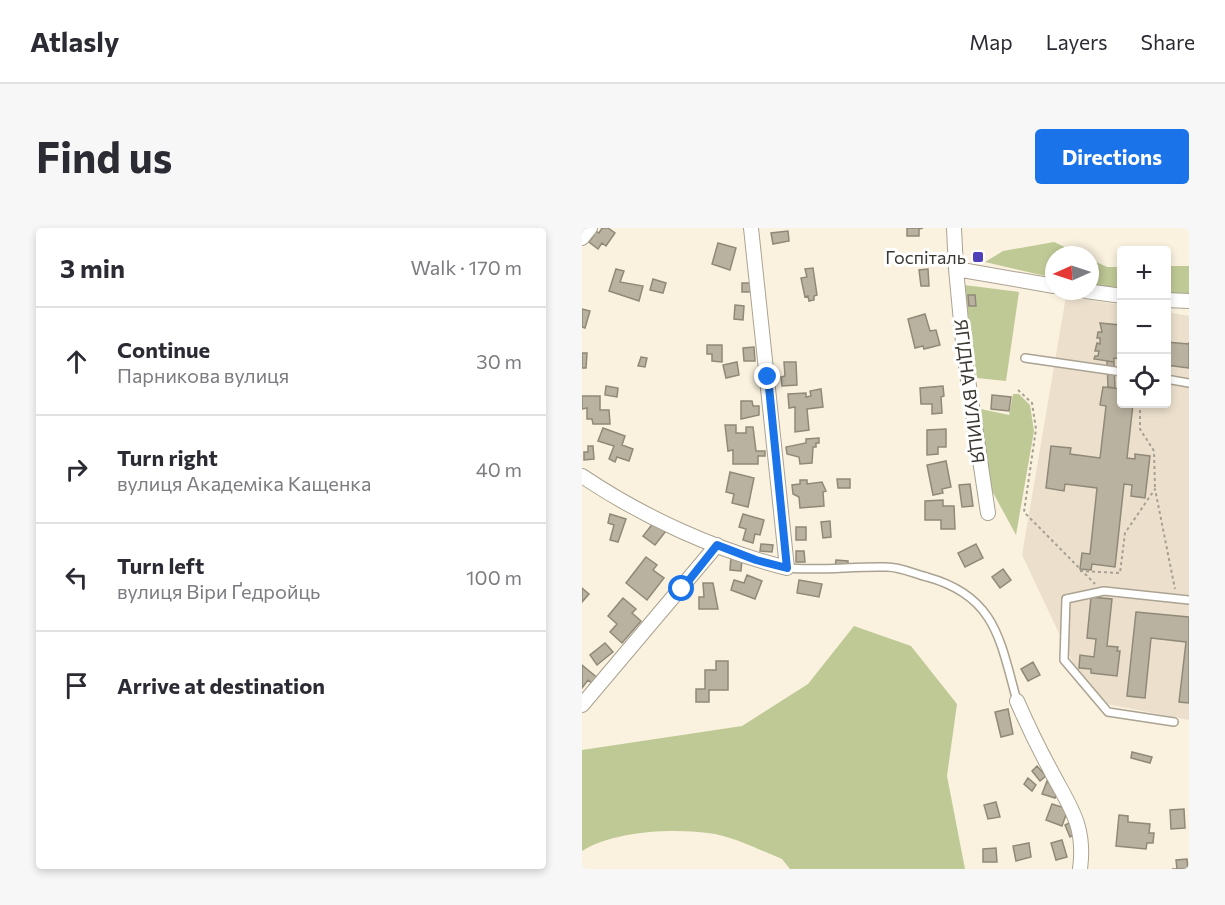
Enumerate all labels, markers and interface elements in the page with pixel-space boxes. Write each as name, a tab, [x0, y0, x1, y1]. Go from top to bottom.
text: Atlasly	[30, 24, 119, 58]
text: Map	[969, 29, 1013, 54]
text: Layers	[1046, 29, 1108, 54]
text: Share	[1141, 29, 1195, 54]
button: Directions	[1035, 129, 1189, 184]
text: Find us	[36, 130, 172, 182]
place label: Госпіталь	[885, 246, 966, 268]
north arrow	[1045, 246, 1099, 300]
map controls	[1117, 246, 1171, 408]
button: +	[1117, 246, 1171, 300]
marker: Госпіталь	[971, 250, 985, 264]
text: 3 min	[60, 252, 125, 283]
text: Walk · 170 m	[411, 255, 522, 279]
button: −	[1117, 300, 1171, 354]
street label: ЯГІДНА ВУЛИЦЯ	[950, 317, 990, 465]
text: Continue	[117, 336, 210, 363]
icon: ahead	[60, 345, 93, 378]
text: 30 m	[476, 349, 522, 373]
button: locate	[1117, 354, 1171, 408]
text: Парникова вулиця	[117, 363, 289, 387]
route end	[754, 363, 780, 389]
text: Turn right	[117, 444, 218, 471]
icon: right	[60, 453, 93, 486]
text: 40 m	[476, 457, 522, 481]
text: вулиця Академіка Кащенка	[117, 471, 371, 495]
text: Turn left	[117, 552, 204, 579]
icon: left	[60, 561, 93, 594]
text: 100 m	[466, 565, 522, 589]
route start	[668, 575, 694, 601]
text: вулиця Віри Ґедройць	[117, 579, 320, 603]
icon: arrive	[60, 669, 93, 702]
text: Arrive at destination	[117, 672, 325, 699]

